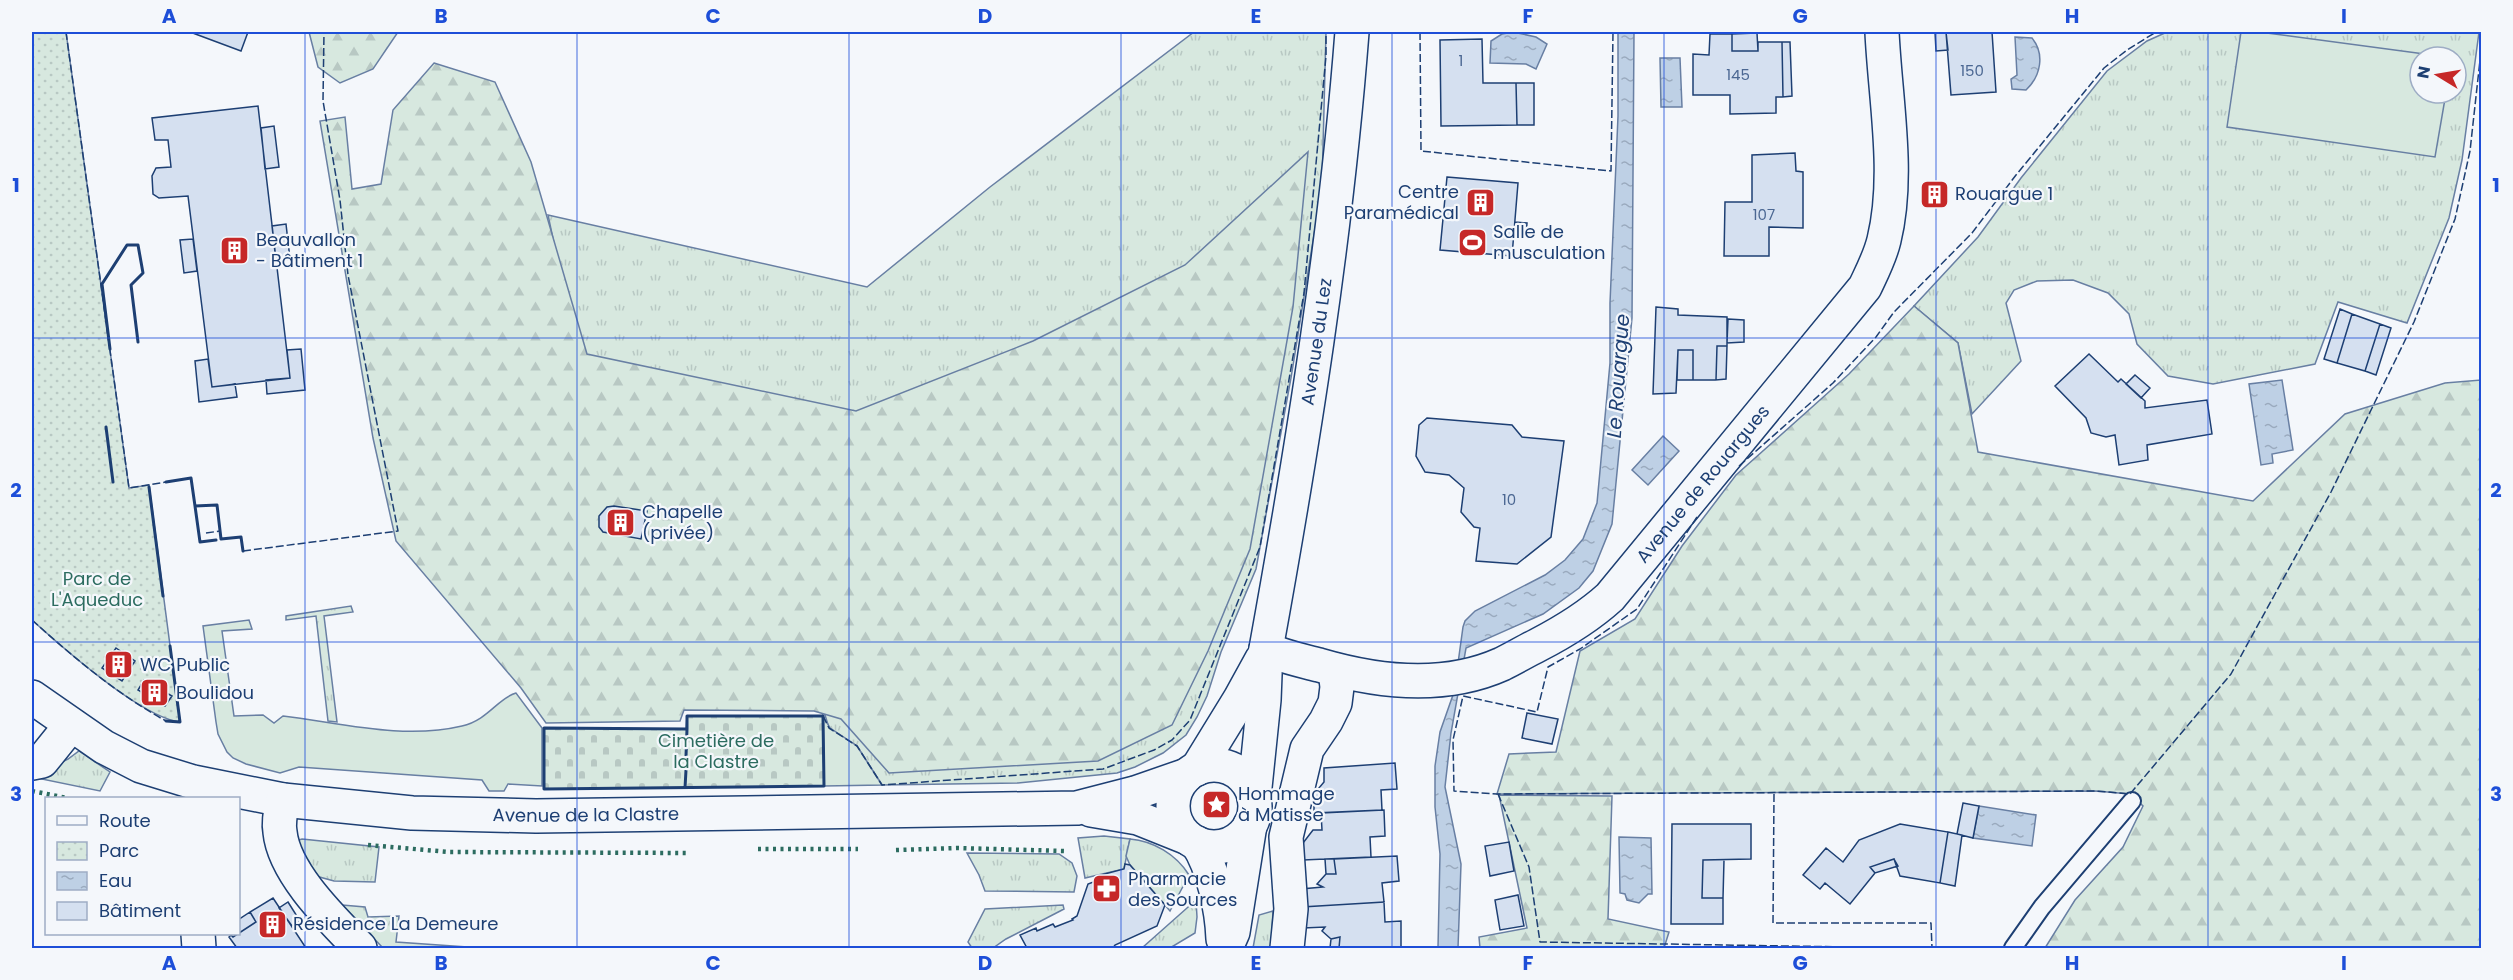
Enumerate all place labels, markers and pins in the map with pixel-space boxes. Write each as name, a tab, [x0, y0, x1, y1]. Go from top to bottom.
building icon: Rouargue 1	[1918, 178, 1950, 210]
place label: Centre Paramédical	[1344, 179, 1459, 225]
place label: Rouargue 1	[1955, 181, 2053, 206]
building icon: Centre Paramédical	[1464, 186, 1496, 218]
place label: Salle de musculation	[1493, 219, 1606, 265]
sports icon: Salle de musculation	[1456, 226, 1488, 258]
place label: Beauvallon - Bâtiment 1	[256, 227, 363, 273]
building icon: Beauvallon - Bâtiment 1	[219, 234, 251, 266]
place label: Chapelle (privée)	[642, 499, 723, 545]
building icon: Chapelle (privée)	[605, 506, 637, 538]
building icon: WC Public	[103, 649, 135, 681]
place label: WC Public	[140, 652, 230, 677]
building icon: Boulidou	[139, 677, 171, 709]
place label: Boulidou	[176, 680, 254, 705]
place label: Hommage à Matisse	[1238, 781, 1335, 827]
place icon: Hommage à Matisse	[1201, 788, 1233, 820]
place label: Pharmacie des Sources	[1128, 866, 1237, 912]
pharmacy icon: Pharmacie des Sources	[1091, 873, 1123, 905]
building icon: Résidence La Demeure	[256, 908, 288, 940]
place label: Résidence La Demeure	[293, 911, 498, 936]

